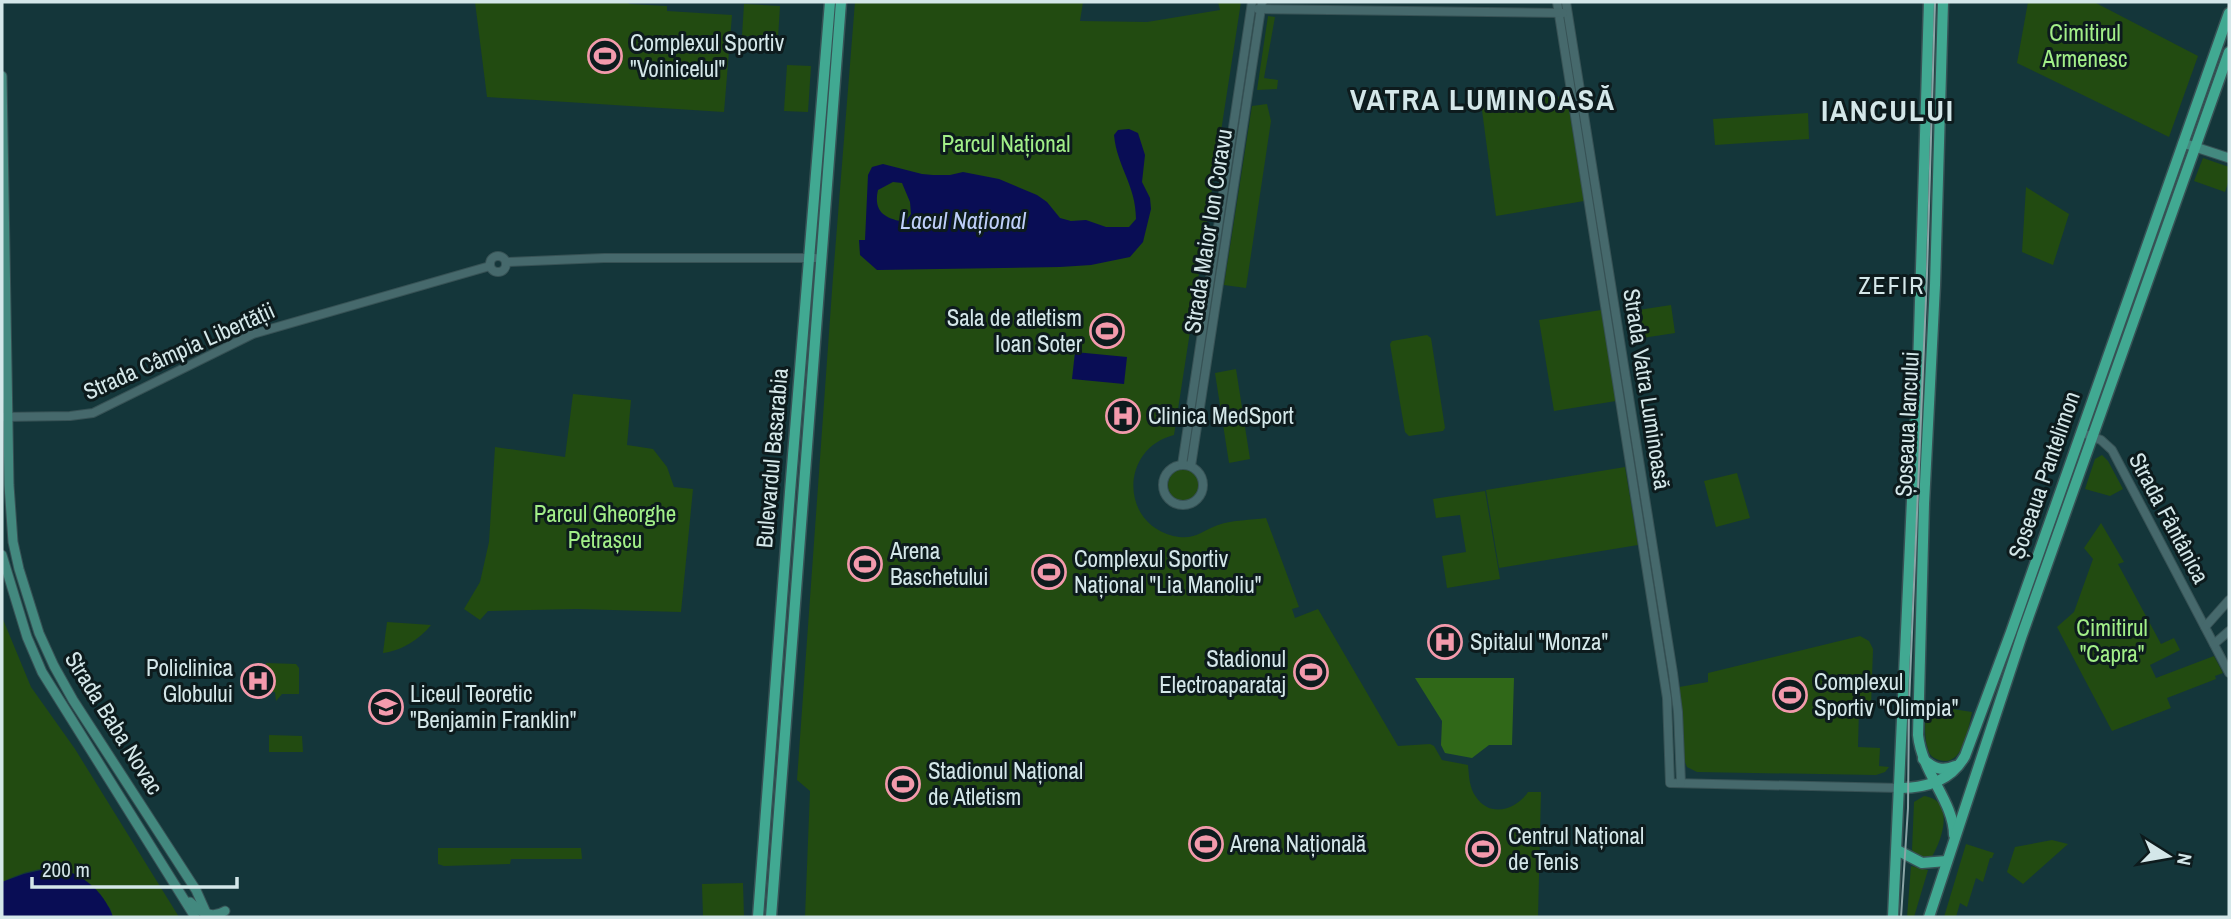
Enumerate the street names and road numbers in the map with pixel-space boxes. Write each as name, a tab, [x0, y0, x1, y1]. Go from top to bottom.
street label: Strada Maior Ion Coravu	[1176, 127, 1239, 335]
street label: Strada Vatra Luminoasă	[1616, 286, 1679, 492]
street label: Strada Câmpia Libertății	[78, 294, 279, 407]
street label: Șoseaua Iancului	[1887, 350, 1926, 498]
street label: Bulevardul Basarabia	[748, 366, 795, 549]
street label: Șoseaua Pantelimon	[2000, 387, 2087, 563]
street label: Strada Fântânica	[2122, 447, 2217, 589]
street label: Strada Baba Novac	[58, 645, 171, 800]

